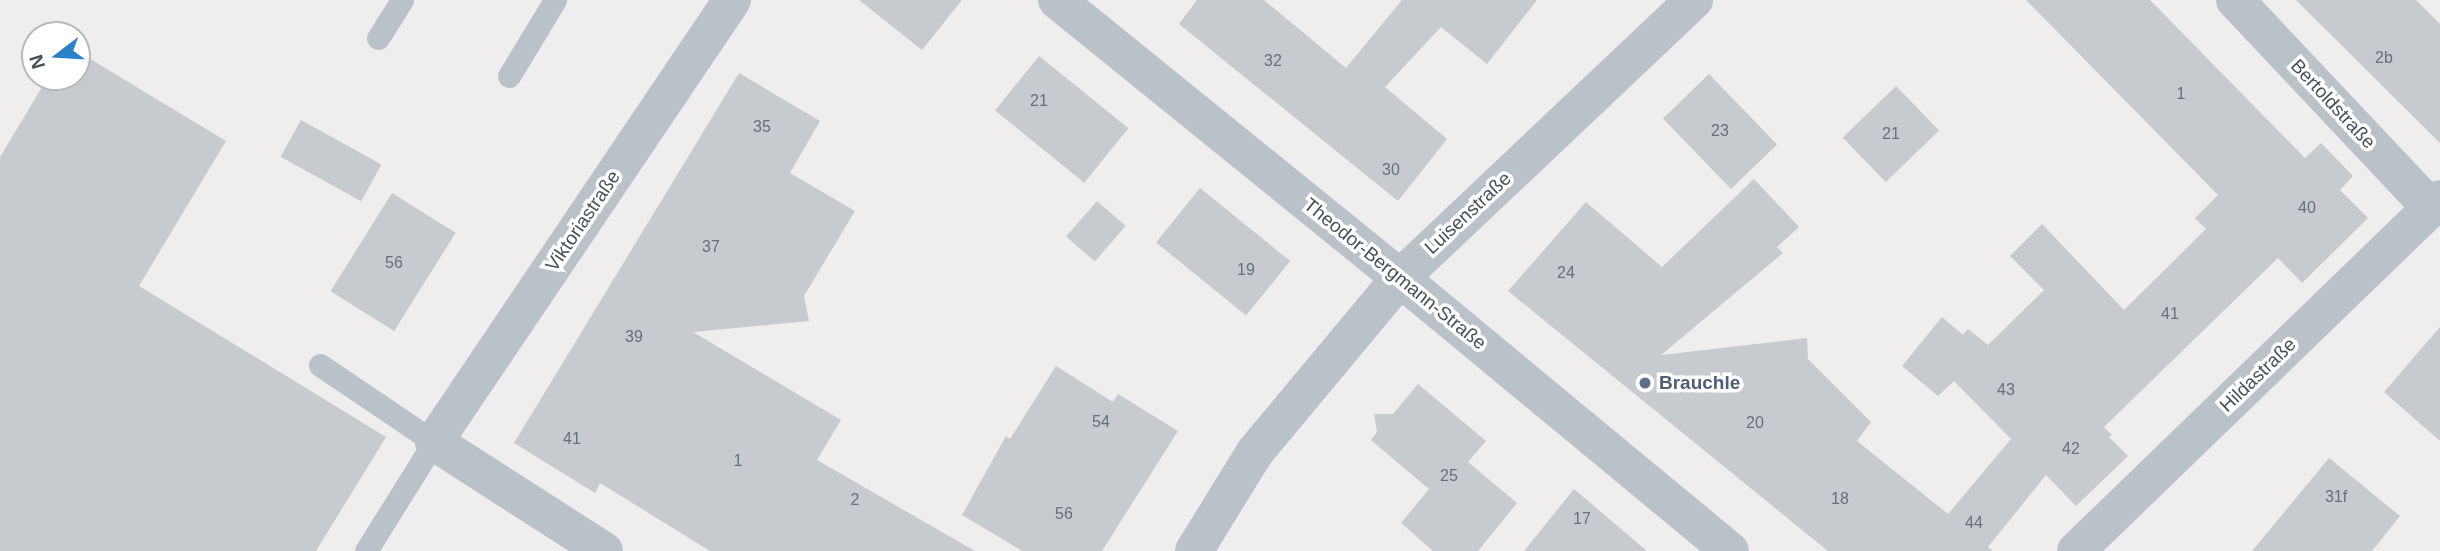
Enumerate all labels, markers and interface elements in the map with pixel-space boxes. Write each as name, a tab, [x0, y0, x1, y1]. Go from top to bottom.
north arrow	[21, 21, 91, 91]
house number: 2b	[2375, 48, 2393, 68]
house number: 32	[1264, 51, 1282, 71]
text: N	[25, 52, 49, 71]
street label: Bertoldstraße	[2286, 55, 2380, 153]
house number: 1	[2177, 84, 2185, 104]
house number: 21	[1030, 91, 1048, 111]
house number: 35	[753, 117, 771, 137]
house number: 23	[1711, 121, 1729, 141]
house number: 21	[1882, 124, 1900, 144]
house number: 30	[1382, 160, 1400, 180]
street label: Viktoriastraße	[541, 166, 625, 276]
street label: Luisenstraße	[1420, 167, 1516, 259]
street label: Theodor-Bergmann-Straße	[1299, 193, 1491, 355]
house number: 40	[2298, 198, 2316, 218]
house number: 37	[702, 237, 720, 257]
house number: 56	[385, 253, 403, 273]
house number: 19	[1237, 260, 1255, 280]
house number: 24	[1557, 263, 1575, 283]
house number: 41	[2161, 304, 2179, 324]
house number: 39	[625, 327, 643, 347]
street label: Hildastraße	[2215, 333, 2301, 417]
place label: Brauchle	[1659, 372, 1740, 394]
marker: Brauchle	[1637, 375, 1653, 391]
house number: 43	[1997, 380, 2015, 400]
house number: 54	[1092, 412, 1110, 432]
house number: 20	[1746, 413, 1764, 433]
house number: 41	[563, 429, 581, 449]
house number: 42	[2062, 439, 2080, 459]
house number: 1	[734, 451, 742, 471]
house number: 25	[1440, 466, 1458, 486]
house number: 31f	[2325, 487, 2347, 507]
house number: 18	[1831, 489, 1849, 509]
house number: 2	[851, 490, 859, 510]
house number: 56	[1055, 504, 1073, 524]
house number: 17	[1573, 509, 1591, 529]
house number: 44	[1965, 513, 1983, 533]

